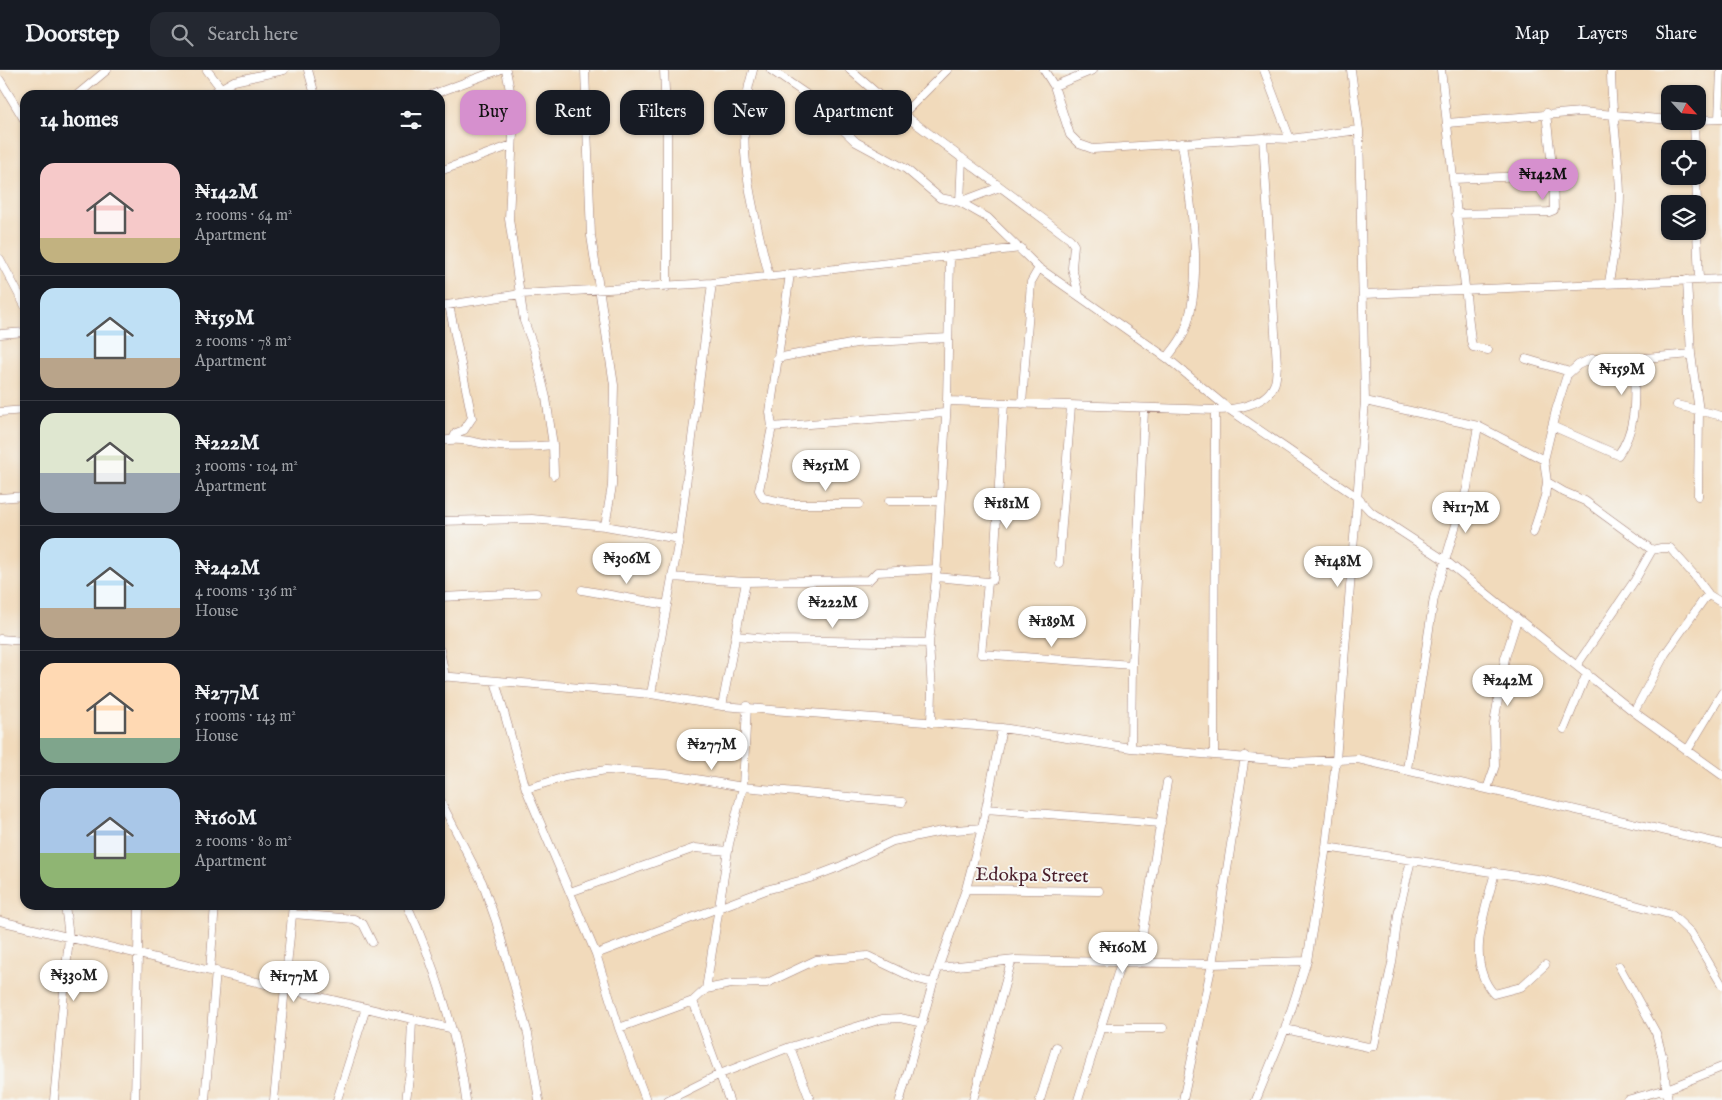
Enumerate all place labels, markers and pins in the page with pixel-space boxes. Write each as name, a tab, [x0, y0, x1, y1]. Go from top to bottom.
pin: ₦142M	[1508, 158, 1578, 201]
pin: ₦159M	[1587, 354, 1657, 396]
pin: ₦251M	[791, 450, 861, 492]
pin: ₦181M	[972, 488, 1042, 530]
pin: ₦117M	[1431, 492, 1501, 534]
pin: ₦306M	[592, 542, 662, 585]
pin: ₦148M	[1303, 546, 1373, 588]
pin: ₦222M	[798, 586, 868, 629]
pin: ₦189M	[1017, 606, 1087, 648]
pin: ₦242M	[1473, 664, 1543, 707]
pin: ₦277M	[677, 728, 747, 771]
pin: ₦160M	[1088, 932, 1158, 974]
pin: ₦330M	[39, 960, 109, 1002]
pin: ₦177M	[259, 960, 329, 1003]

